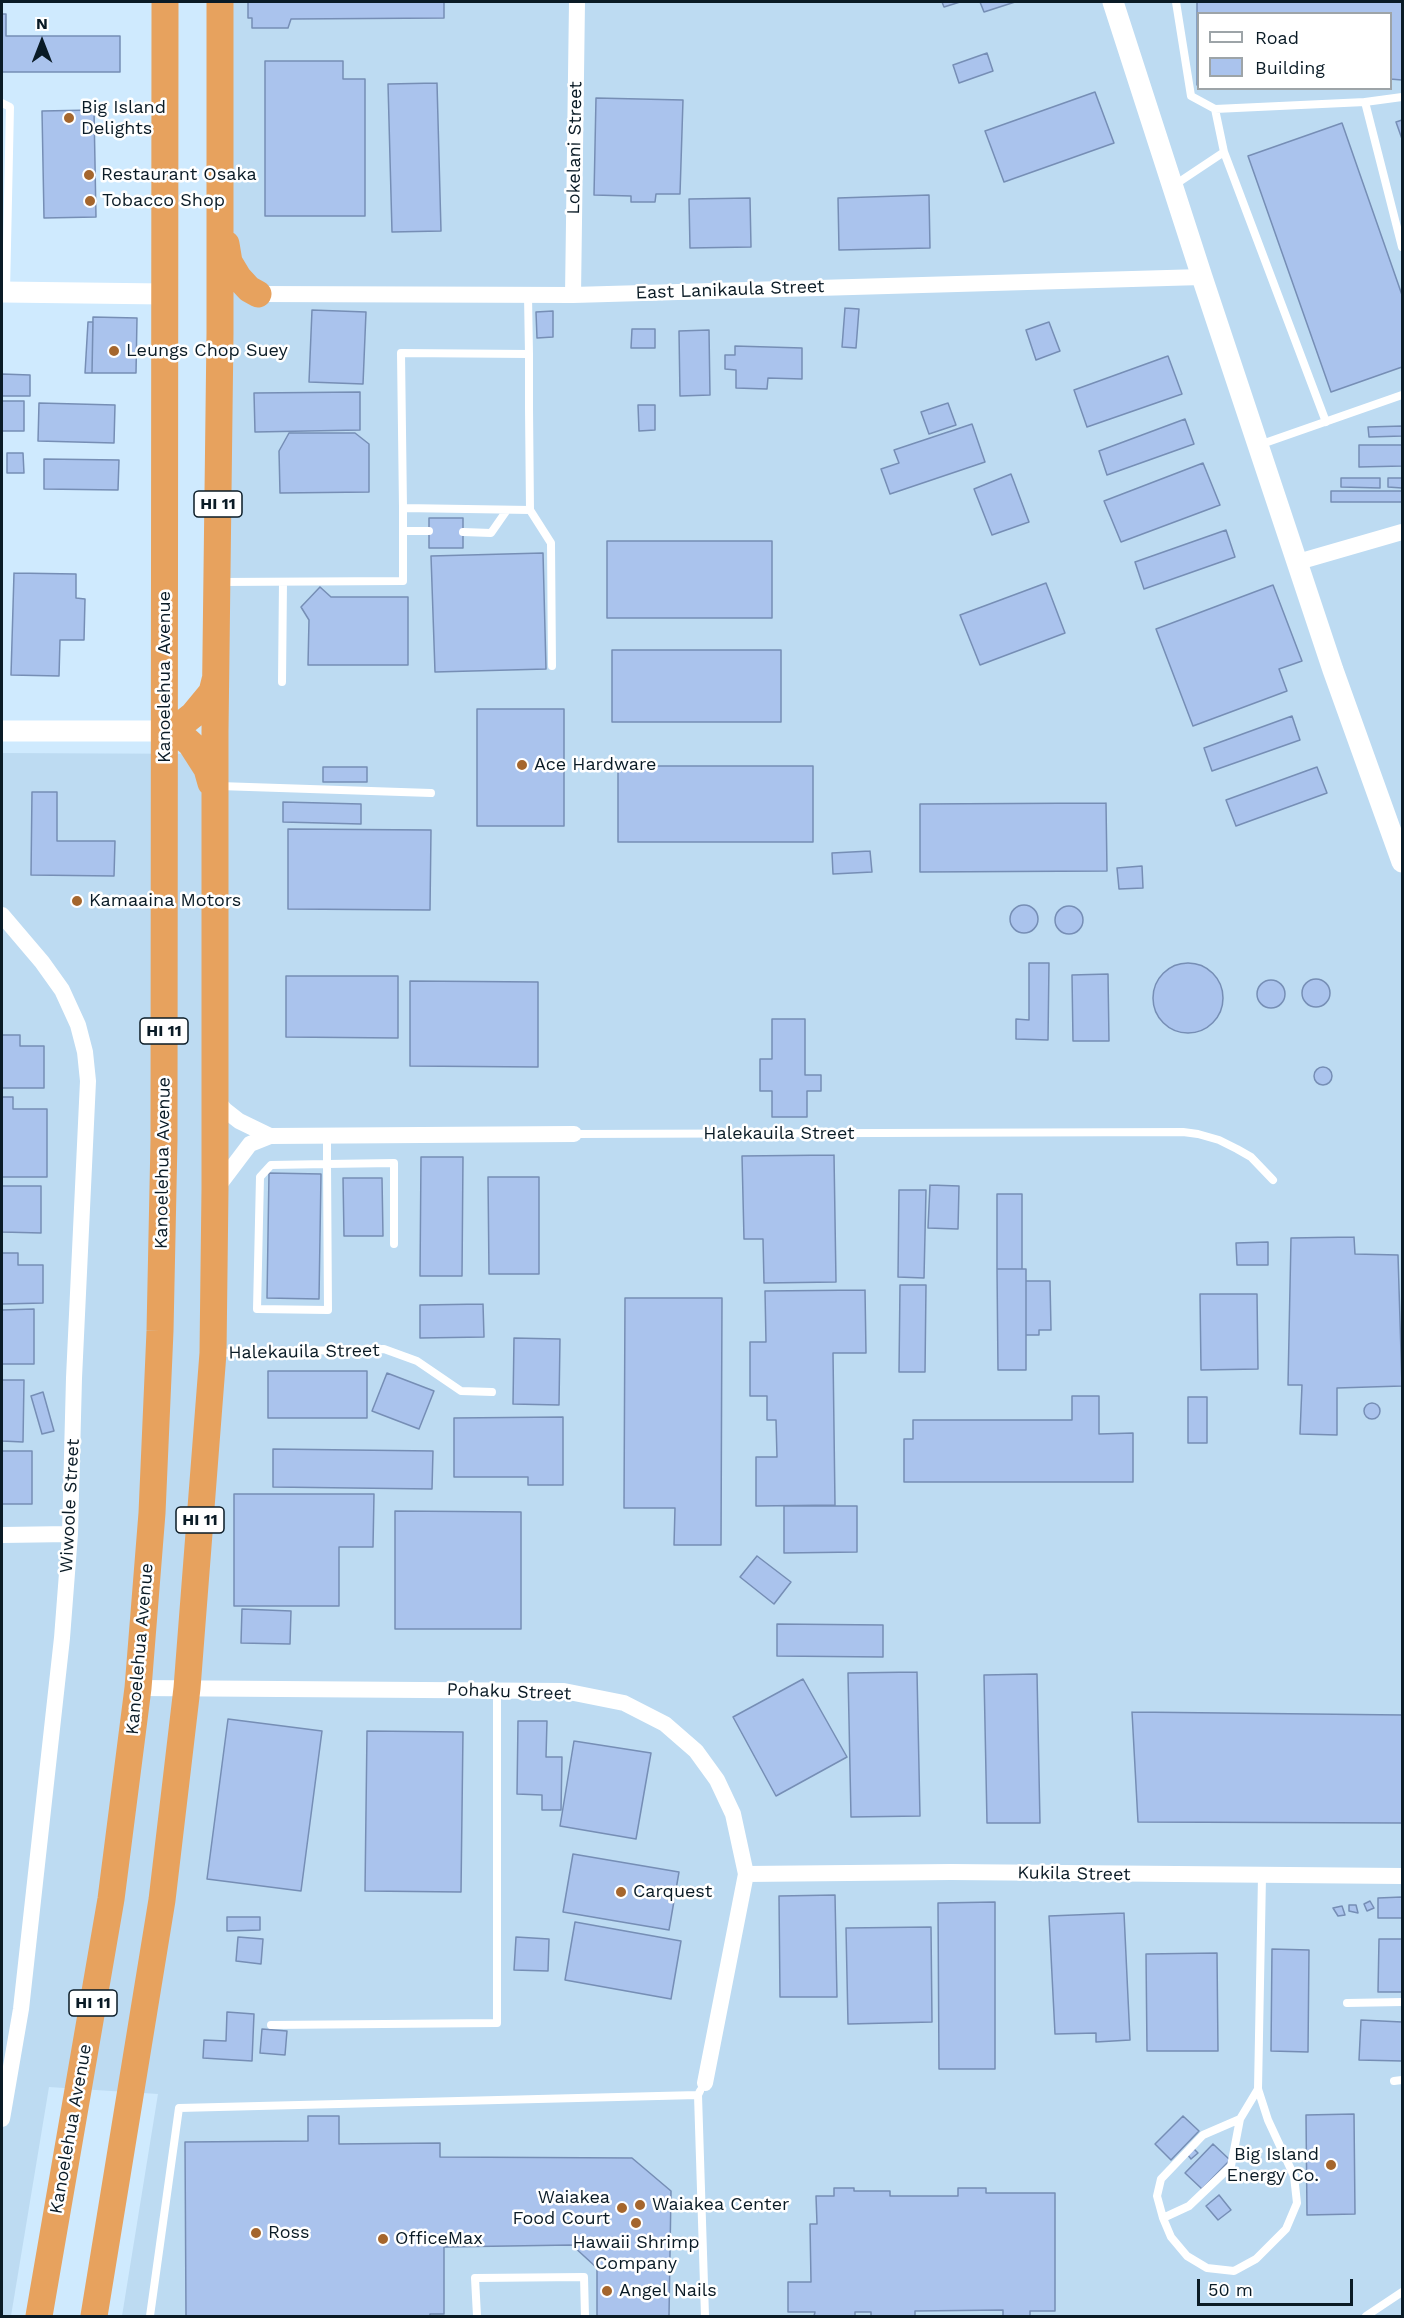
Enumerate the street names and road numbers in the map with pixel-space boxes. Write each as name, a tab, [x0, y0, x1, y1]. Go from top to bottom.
street label: Lokelani Street	[563, 81, 587, 215]
street label: East Lanikaula Street	[635, 276, 825, 304]
road number: HI 11	[194, 491, 242, 517]
street label: Kanoelehua Avenue	[154, 591, 176, 763]
road number: HI 11	[140, 1018, 188, 1044]
street label: Kanoelehua Avenue	[151, 1077, 175, 1249]
street label: Halekauila Street	[703, 1123, 855, 1145]
street label: Halekauila Street	[228, 1340, 380, 1364]
street label: Wiwoole Street	[56, 1438, 84, 1574]
road number: HI 11	[176, 1507, 224, 1533]
street label: Kanoelehua Avenue	[122, 1562, 158, 1736]
street label: Pohaku Street	[446, 1679, 572, 1705]
street label: Kukila Street	[1017, 1862, 1131, 1886]
road number: HI 11	[69, 1990, 117, 2016]
street label: Kanoelehua Avenue	[45, 2042, 97, 2216]

